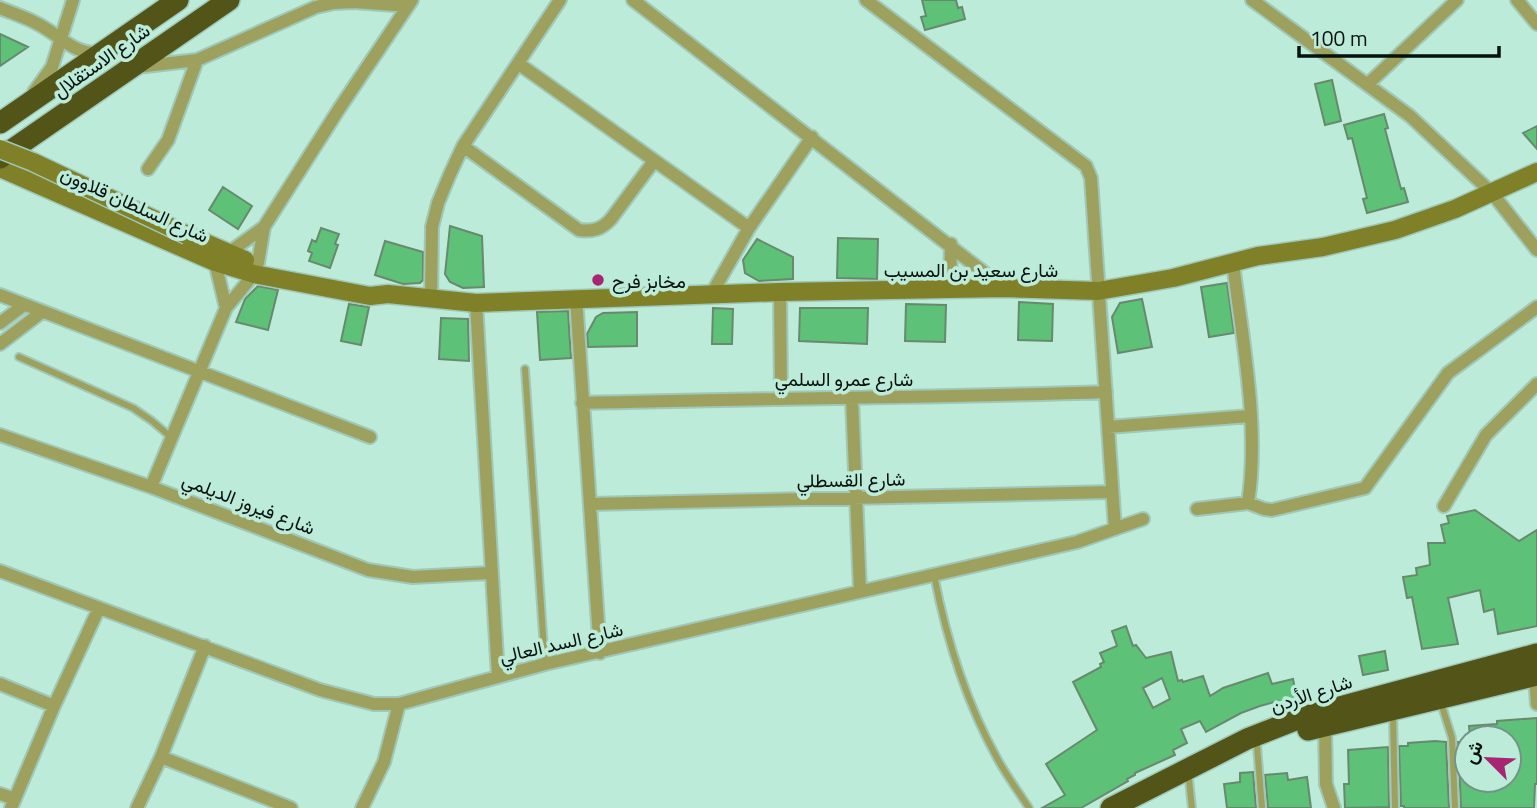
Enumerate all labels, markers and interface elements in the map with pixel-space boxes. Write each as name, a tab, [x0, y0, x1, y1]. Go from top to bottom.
scale bar	[1299, 14, 1498, 58]
street label: شارع الاستقلال	[46, 16, 156, 104]
text: 100 m	[1310, 22, 1367, 54]
street label: شارع السلطان قلاوون	[56, 158, 214, 250]
street label: شارع سعيد بن المسيب	[884, 255, 1058, 284]
place label: مخابز فرح	[612, 266, 686, 295]
marker: مخابز فرح	[590, 272, 606, 288]
street label: شارع عمرو السلمي	[775, 364, 913, 395]
street label: شارع فيروز الديلمي	[178, 464, 320, 544]
street label: شارع القسطلي	[796, 464, 906, 496]
street label: شارع السد العالي	[496, 614, 626, 672]
street label: شارع الأردن	[1266, 666, 1356, 720]
north arrow	[1453, 724, 1523, 794]
text: ش	[1454, 735, 1490, 768]

